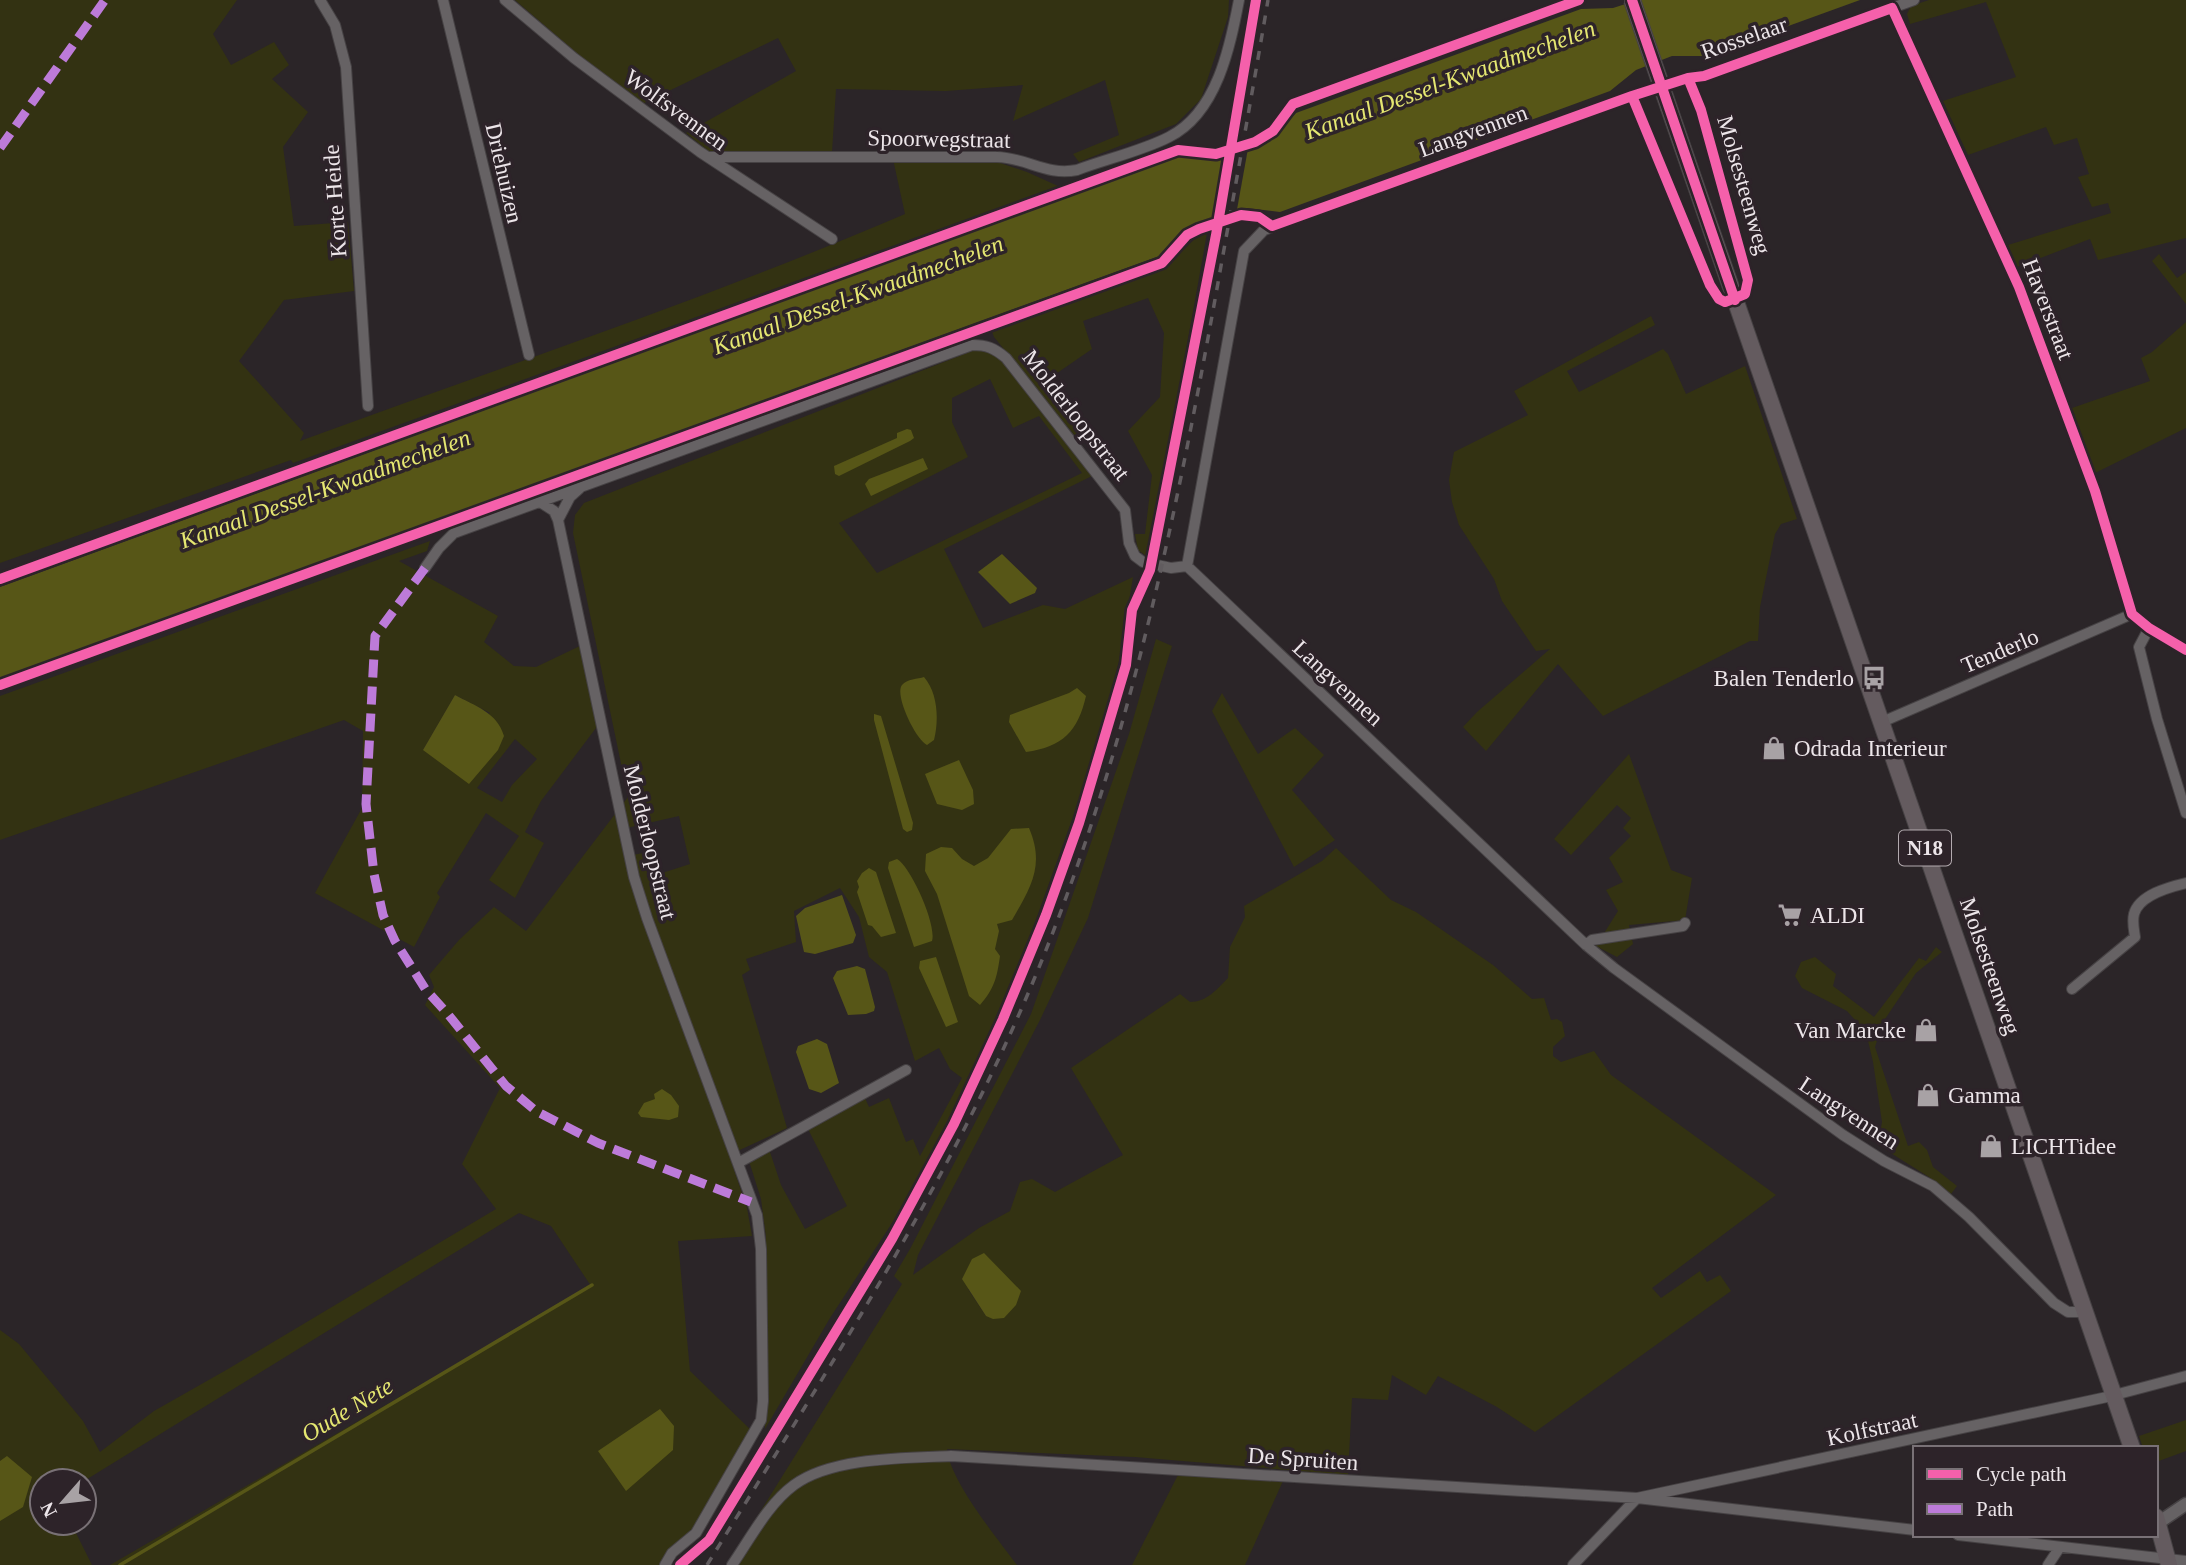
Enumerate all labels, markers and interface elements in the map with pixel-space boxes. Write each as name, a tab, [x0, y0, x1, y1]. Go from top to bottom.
street label: Rosselaar	[1698, 12, 1791, 64]
water label: Kanaal Dessel-Kwaadmechelen	[1300, 15, 1599, 145]
street label: Wolfsvennen	[620, 64, 733, 156]
street label: Langvennen	[1415, 100, 1531, 162]
street label: Molsesteenweg	[1712, 113, 1776, 258]
street label: Driehuizen	[480, 120, 528, 226]
street label: Spoorwegstraat	[867, 125, 1011, 153]
street label: Korte Heide	[319, 144, 351, 258]
water label: Kanaal Dessel-Kwaadmechelen	[708, 230, 1007, 360]
street label: Haverstraat	[2017, 255, 2079, 364]
street label: Molderloopstraat	[1017, 345, 1135, 486]
water label: Kanaal Dessel-Kwaadmechelen	[175, 424, 474, 554]
street label: Tenderlo	[1958, 624, 2042, 678]
street label: Langvennen	[1288, 635, 1388, 731]
bus stop icon: Balen Tenderlo	[1860, 664, 1888, 692]
place label: Balen Tenderlo	[1714, 666, 1854, 691]
shop icon: Odrada Interieur	[1760, 734, 1788, 762]
place label: Odrada Interieur	[1794, 736, 1947, 761]
street label: Molderloopstraat	[619, 762, 681, 922]
road number: N18	[1899, 830, 1951, 866]
street label: Molsesteenweg	[1955, 894, 2025, 1038]
supermarket icon: ALDI	[1776, 901, 1804, 929]
place label: ALDI	[1810, 903, 1865, 928]
shop icon: Van Marcke	[1912, 1016, 1940, 1044]
place label: Van Marcke	[1794, 1018, 1906, 1043]
street label: Langvennen	[1795, 1072, 1904, 1155]
shop icon: Gamma	[1914, 1081, 1942, 1109]
place label: Gamma	[1948, 1083, 2021, 1108]
shop icon: LICHTidee	[1977, 1132, 2005, 1160]
place label: LICHTidee	[2011, 1134, 2116, 1159]
water label: Oude Nete	[297, 1372, 398, 1447]
street label: Kolfstraat	[1824, 1407, 1920, 1451]
street label: De Spruiten	[1247, 1443, 1359, 1475]
legend	[1913, 1446, 2158, 1537]
text: Cycle path	[1976, 1462, 2067, 1486]
north arrow	[28, 1467, 98, 1537]
text: Path	[1976, 1497, 2014, 1521]
text: N	[36, 1499, 61, 1521]

